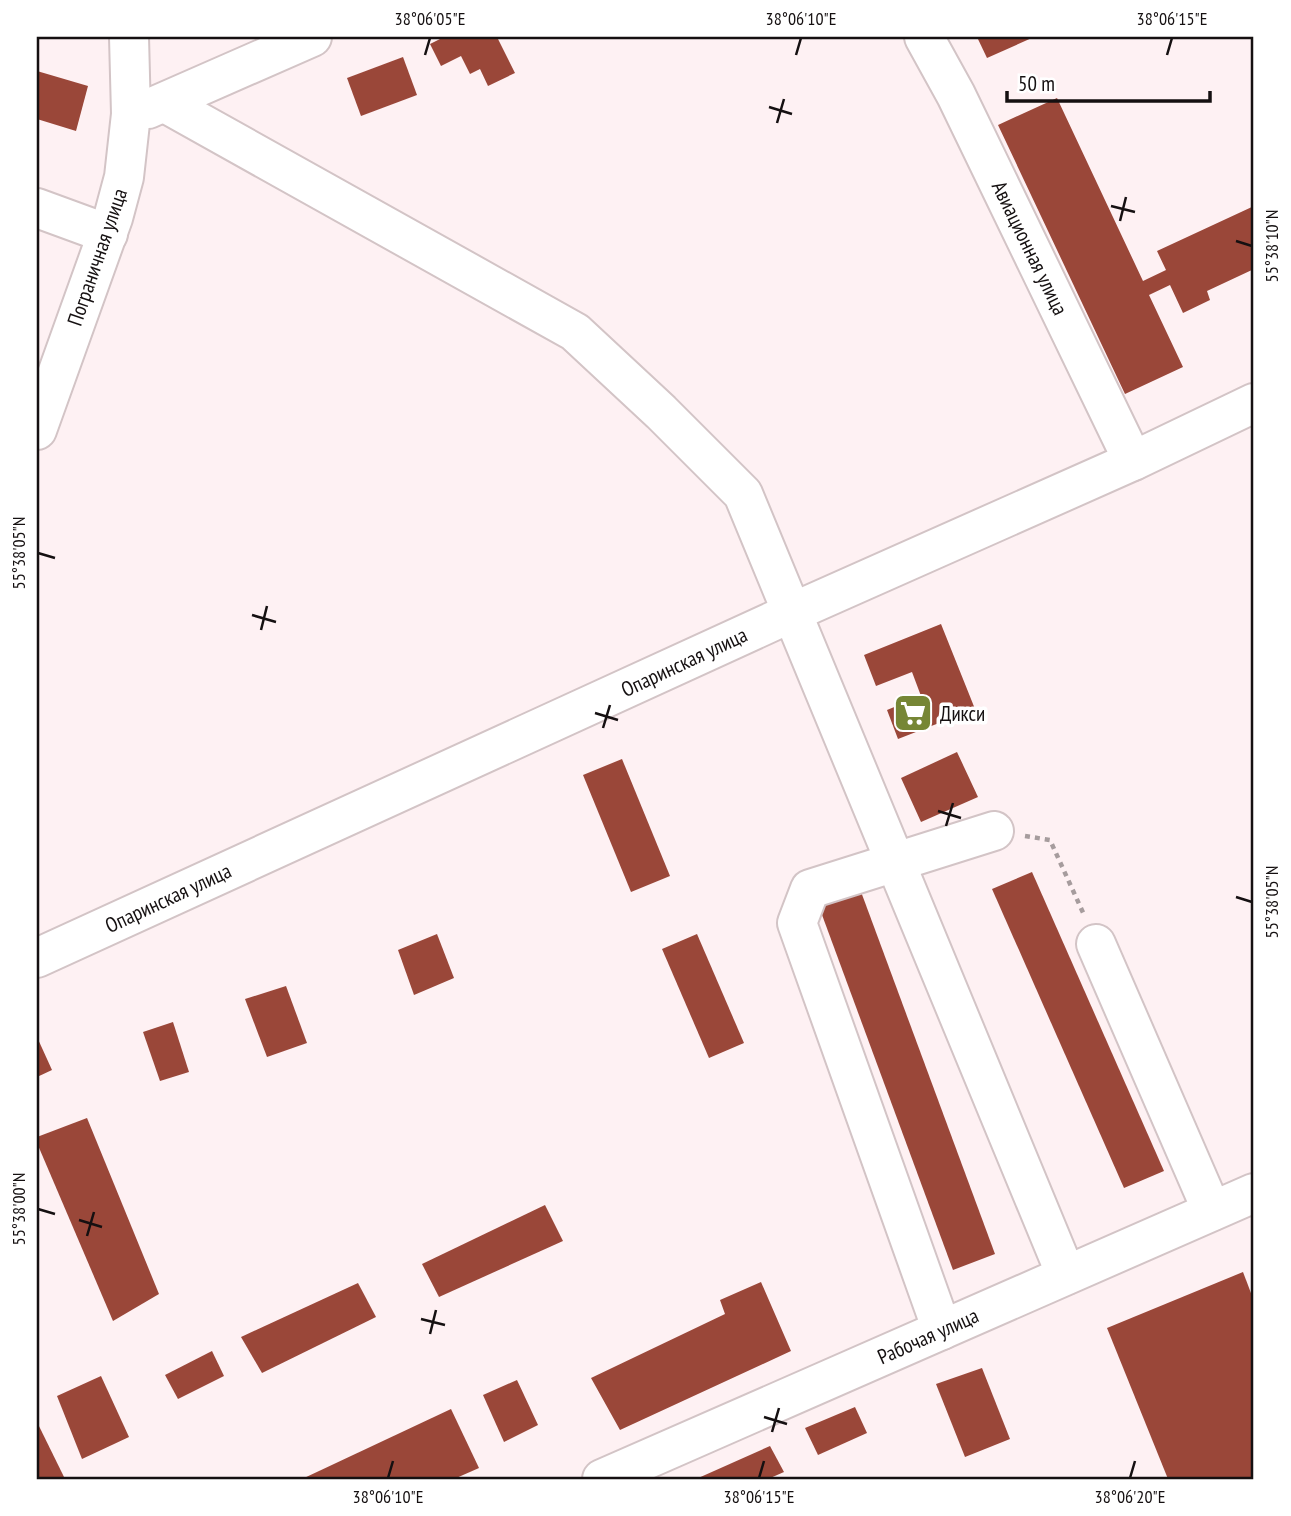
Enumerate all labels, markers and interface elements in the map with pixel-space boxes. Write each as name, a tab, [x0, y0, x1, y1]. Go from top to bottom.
text: 38°06'05"E	[395, 7, 465, 30]
text: 38°06'10"E	[766, 7, 836, 30]
text: 38°06'15"E	[1137, 7, 1207, 30]
scale bar	[1007, 60, 1210, 104]
text: 50 m	[1018, 70, 1055, 97]
street label: Авиационная улица	[986, 177, 1074, 319]
street label: Пограничная улица	[61, 185, 133, 329]
text: 55°38'10"N	[1260, 210, 1283, 282]
text: 55°38'05"N	[7, 517, 30, 589]
street label: Опаринская улица	[617, 621, 751, 703]
supermarket icon: Дикси	[892, 692, 934, 734]
place label: Дикси	[940, 700, 985, 727]
street label: Опаринская улица	[101, 857, 235, 939]
text: 55°38'05"N	[1260, 866, 1283, 938]
text: 55°38'00"N	[7, 1173, 30, 1245]
street label: Рабочая улица	[873, 1302, 983, 1370]
text: 38°06'10"E	[353, 1485, 423, 1508]
text: 38°06'15"E	[724, 1485, 794, 1508]
text: 38°06'20"E	[1095, 1485, 1165, 1508]

